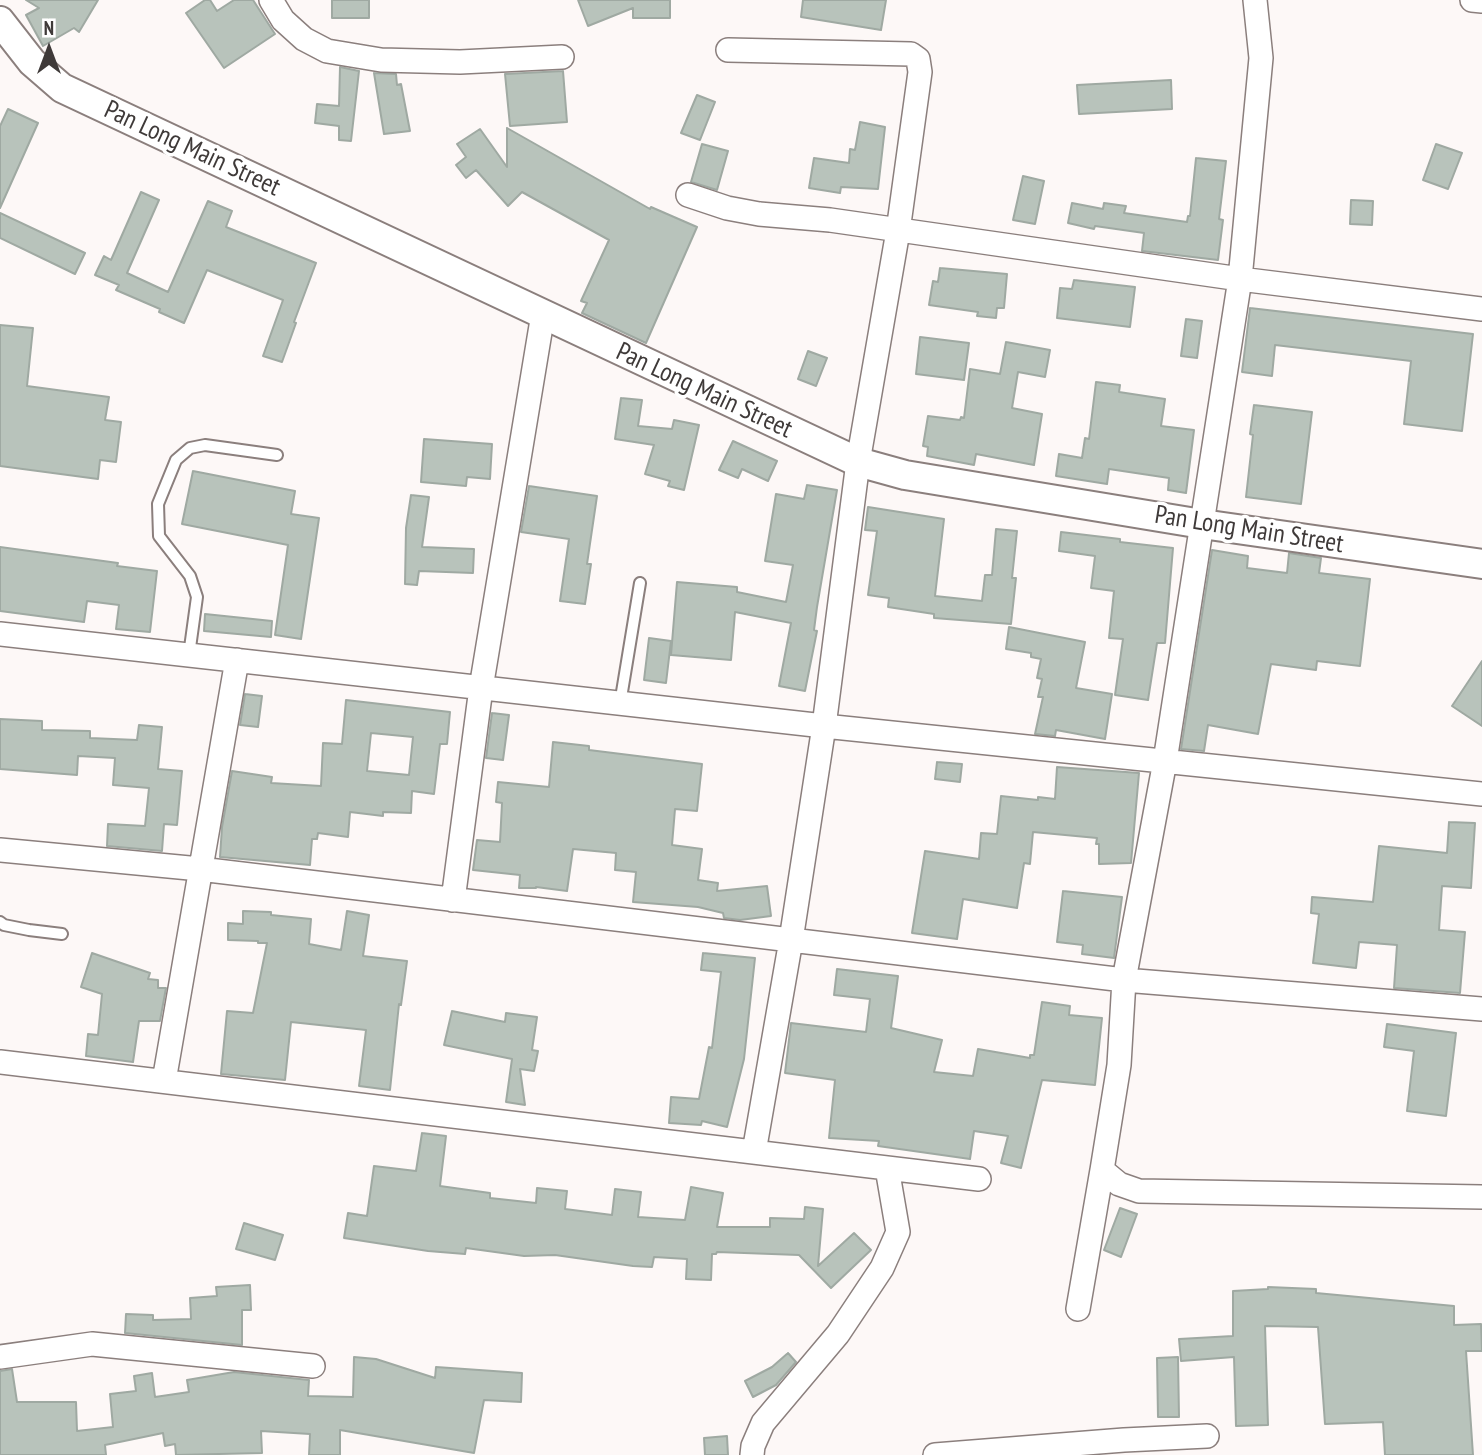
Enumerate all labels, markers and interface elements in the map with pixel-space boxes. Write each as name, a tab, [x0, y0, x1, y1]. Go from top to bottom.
north arrow	[14, 14, 84, 84]
text: N	[44, 16, 54, 40]
street label: Pan Long Main Street	[99, 95, 285, 203]
street label: Pan Long Main Street	[611, 337, 797, 445]
street label: Pan Long Main Street	[1152, 500, 1346, 560]

